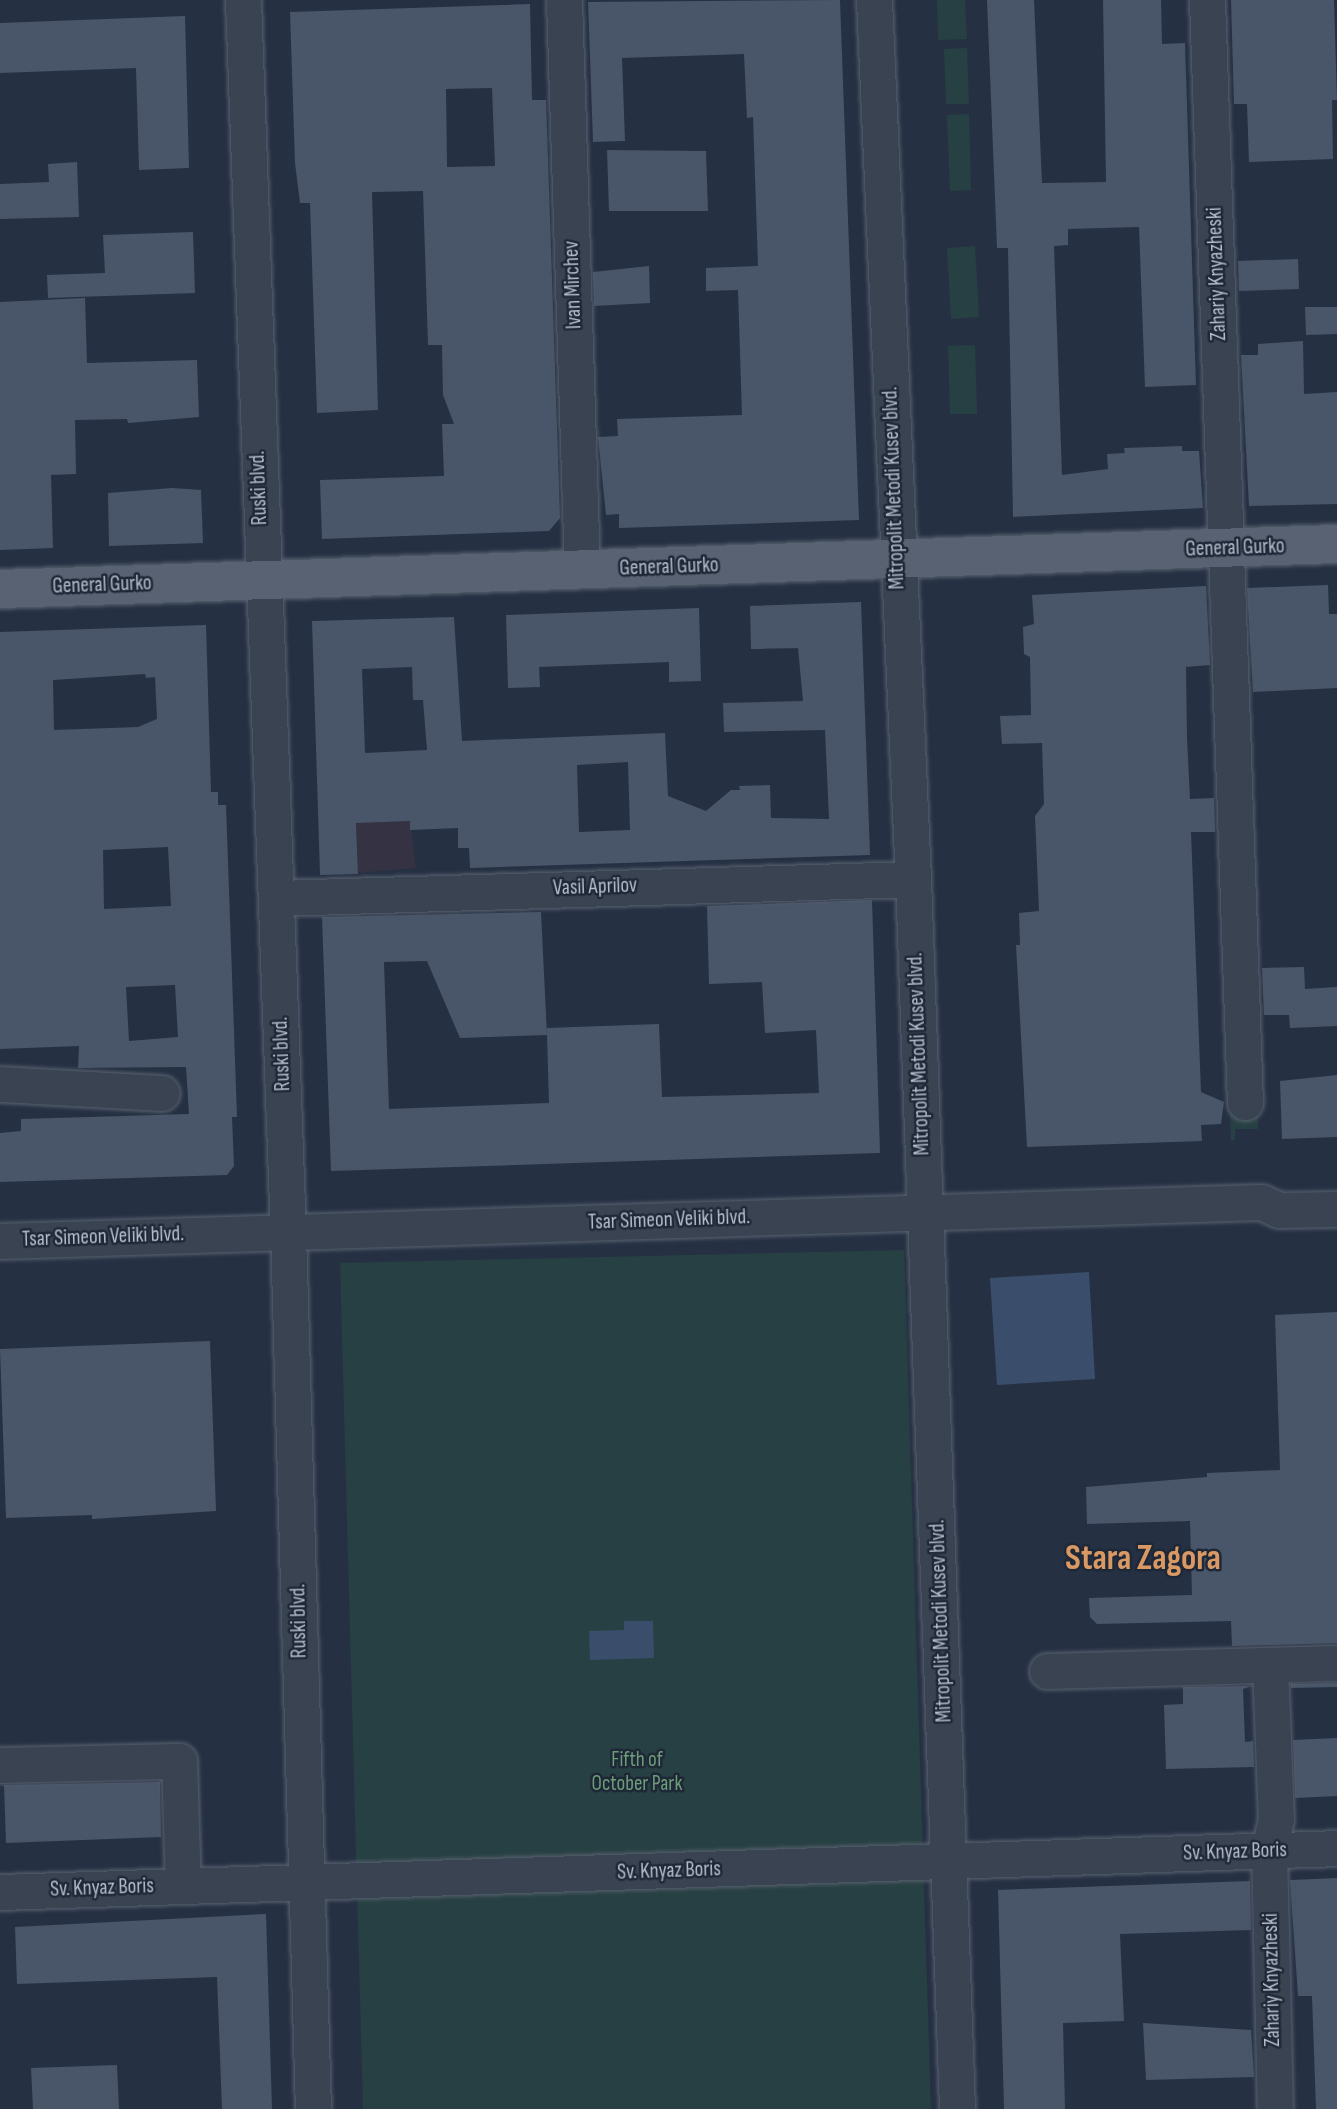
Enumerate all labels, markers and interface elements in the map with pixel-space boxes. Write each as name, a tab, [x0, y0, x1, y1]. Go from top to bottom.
street label: Zahariy Knyazheski	[1202, 207, 1232, 341]
street label: Ivan Mirchev	[559, 240, 587, 330]
street label: Mitropolit Metodi Kusev blvd.	[878, 386, 910, 590]
street label: Ruski blvd.	[245, 450, 273, 526]
street label: General Gurko	[1185, 534, 1285, 562]
street label: General Gurko	[619, 553, 719, 581]
street label: General Gurko	[52, 571, 152, 599]
street label: Vasil Aprilov	[553, 873, 637, 901]
street label: Mitropolit Metodi Kusev blvd.	[903, 952, 935, 1156]
street label: Ruski blvd.	[268, 1016, 296, 1092]
street label: Tsar Simeon Veliki blvd.	[588, 1205, 750, 1235]
street label: Tsar Simeon Veliki blvd.	[22, 1222, 184, 1252]
street label: Mitropolit Metodi Kusev blvd.	[925, 1519, 957, 1723]
district label: Stara Zagora	[1065, 1538, 1221, 1580]
street label: Ruski blvd.	[286, 1583, 312, 1659]
park label: Fifth of October Park	[592, 1747, 682, 1797]
street label: Sv. Knyaz Boris	[1183, 1838, 1287, 1866]
street label: Sv. Knyaz Boris	[617, 1857, 721, 1885]
street label: Sv. Knyaz Boris	[50, 1874, 154, 1902]
street label: Zahariy Knyazheski	[1258, 1913, 1286, 2047]

